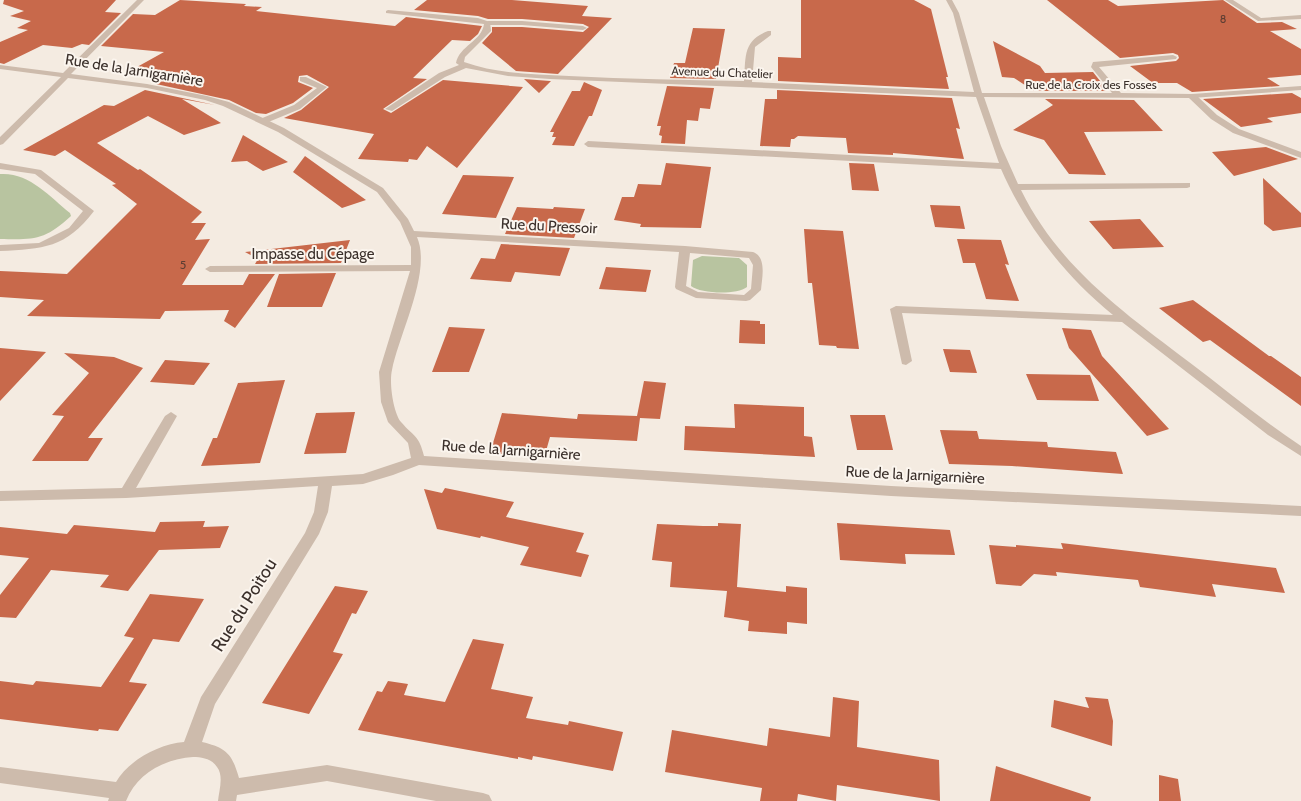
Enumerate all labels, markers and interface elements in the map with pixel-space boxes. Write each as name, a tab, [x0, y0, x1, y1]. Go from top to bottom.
house number: 8	[1220, 12, 1226, 26]
street label: Rue de la Jarnigarnière	[64, 50, 205, 90]
street label: Avenue du Chatelier	[671, 63, 773, 81]
street label: Rue de la Croix des Fosses	[1025, 77, 1157, 92]
street label: Rue du Pressoir	[500, 214, 598, 238]
street label: Impasse du Cépage	[252, 245, 375, 263]
house number: 5	[180, 257, 186, 272]
street label: Rue de la Jarnigarnière	[441, 436, 581, 464]
street label: Rue de la Jarnigarnière	[845, 462, 985, 488]
street label: Rue du Poitou	[207, 554, 281, 656]

